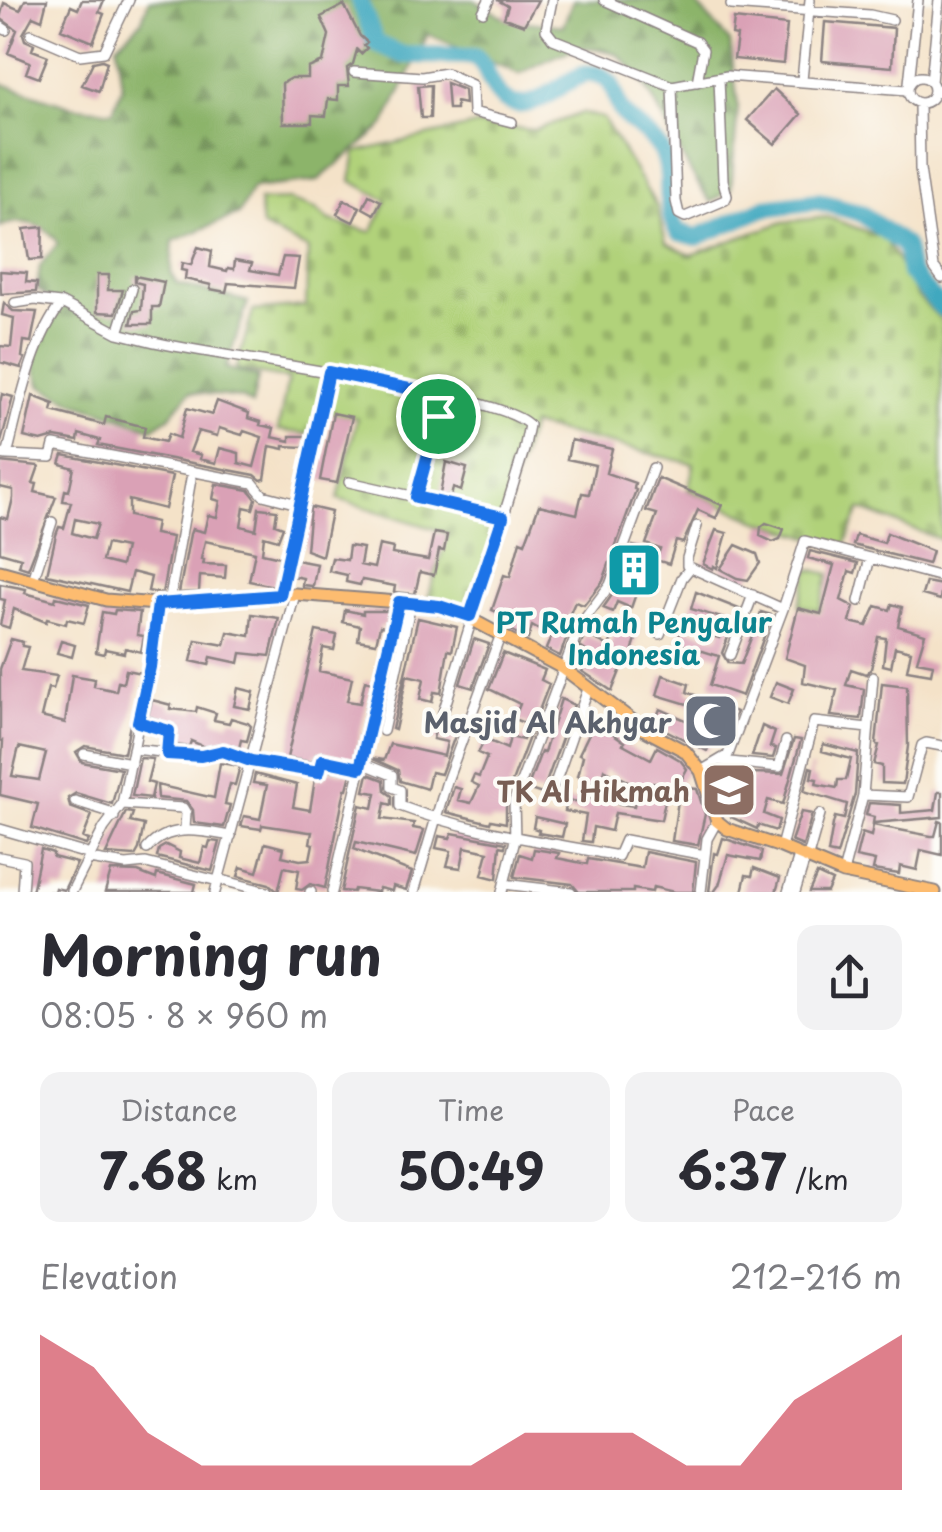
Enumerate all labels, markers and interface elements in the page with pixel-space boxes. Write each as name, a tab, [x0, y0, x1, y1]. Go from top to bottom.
pin	[396, 374, 481, 459]
icon: arrive	[411, 389, 466, 444]
building icon: PT Rumah Penyalur Indonesia	[604, 540, 664, 600]
place label: PT Rumah Penyalur Indonesia	[496, 600, 773, 675]
mosque icon: Masjid Al Akhyar	[681, 691, 741, 751]
place label: Masjid Al Akhyar	[424, 700, 673, 743]
school or university icon: TK Al Hikmah	[699, 760, 759, 820]
place label: TK Al Hikmah	[496, 769, 690, 812]
text: Morning run	[40, 912, 382, 995]
button: share	[797, 925, 902, 1030]
text: 08:05 · 8 × 960 m	[40, 991, 328, 1039]
text: Distance	[120, 1088, 237, 1131]
text: Time	[438, 1088, 504, 1131]
text: Pace	[732, 1088, 795, 1131]
text: 7.68	[99, 1131, 207, 1207]
text: 50:49	[397, 1131, 545, 1207]
text: 6:37	[678, 1131, 786, 1207]
text: km	[207, 1157, 258, 1200]
text: /km	[786, 1157, 849, 1200]
text: Elevation	[40, 1252, 178, 1300]
text: 212–216 m	[730, 1252, 902, 1300]

